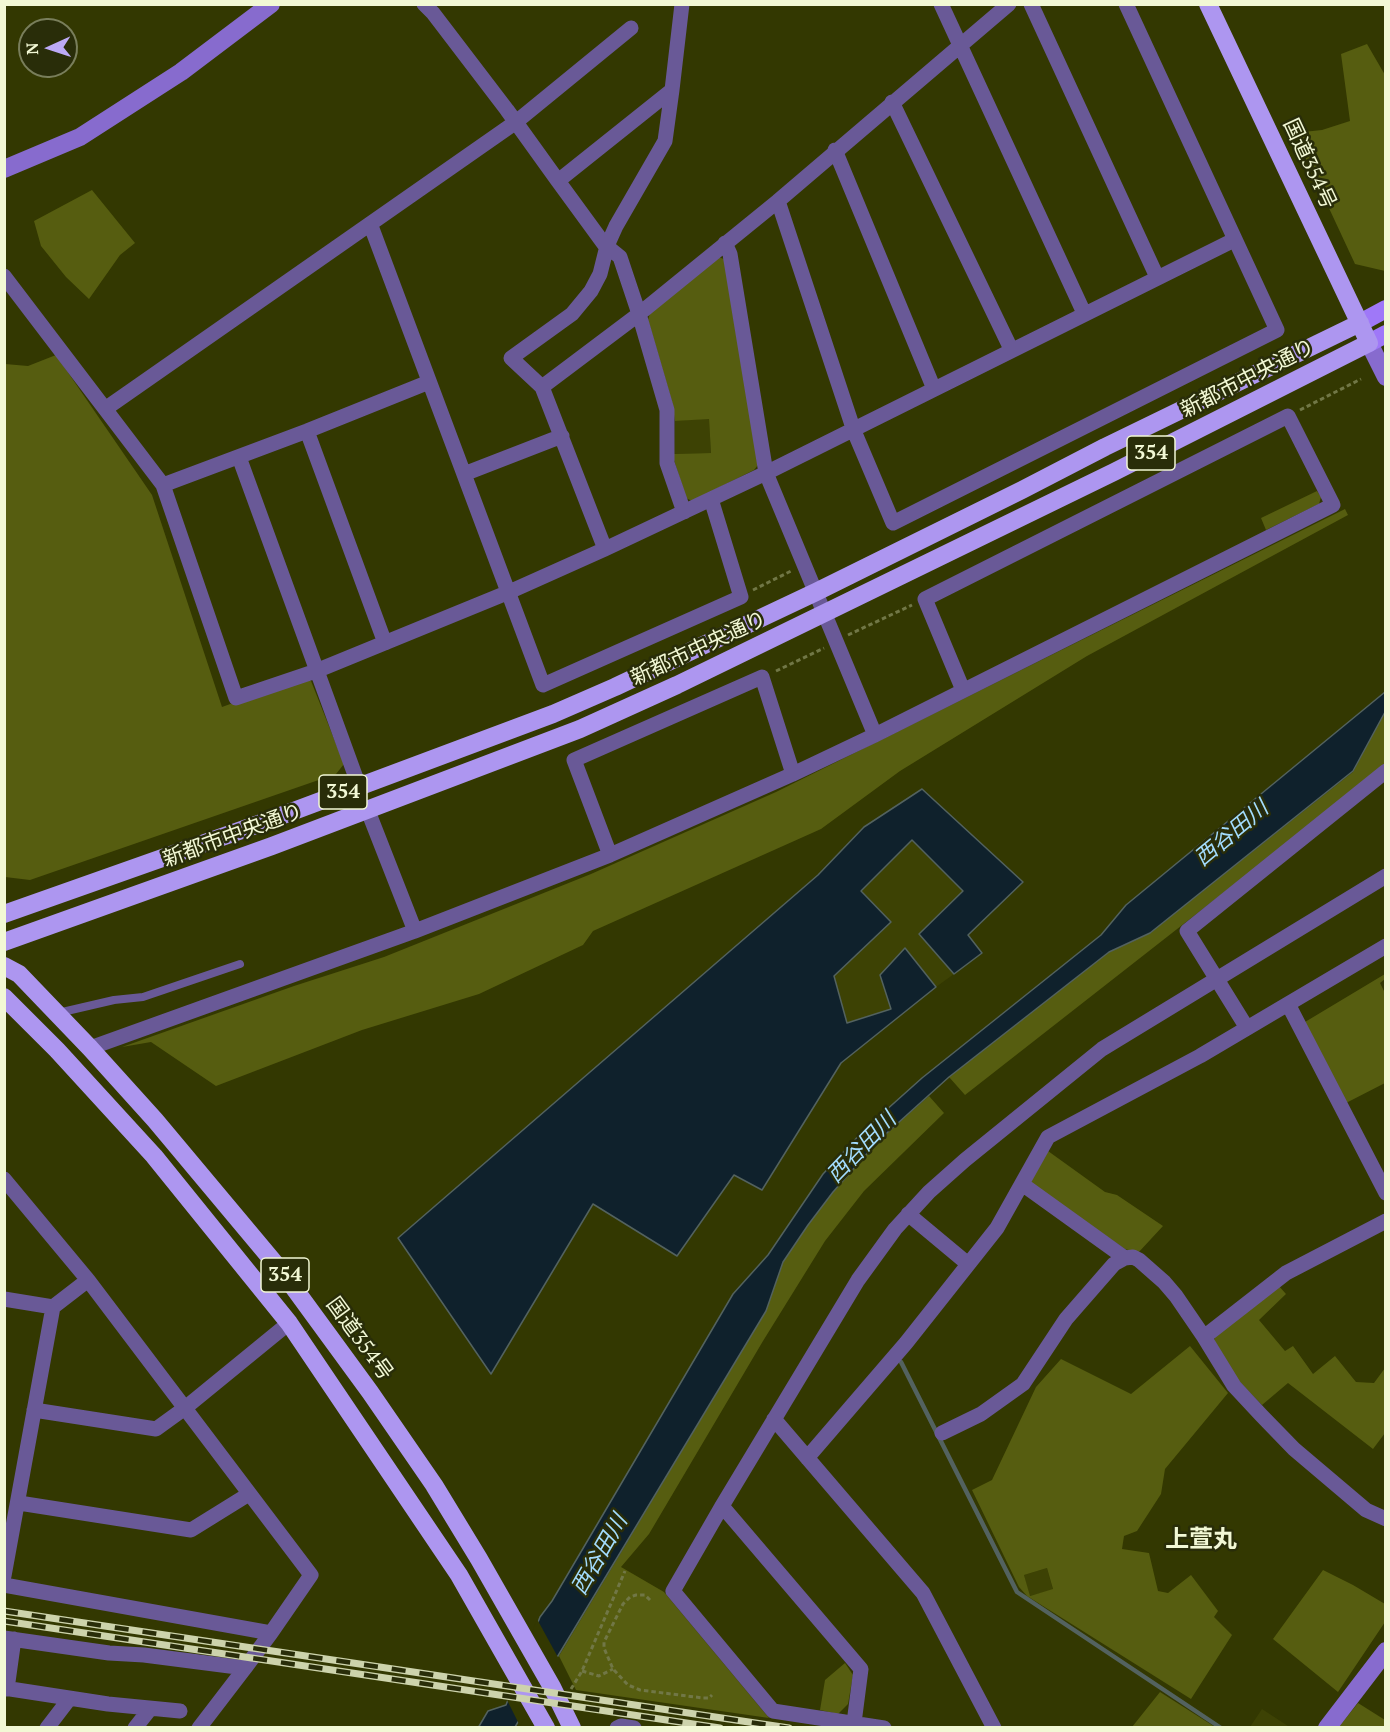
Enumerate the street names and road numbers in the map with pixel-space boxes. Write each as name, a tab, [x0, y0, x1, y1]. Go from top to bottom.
street label: 国道354号	[1277, 115, 1341, 213]
street label: 新都市中央通り	[1177, 334, 1319, 424]
road number: 354	[1127, 436, 1175, 470]
street label: 新都市中央通り	[627, 607, 771, 691]
road number: 354	[319, 775, 367, 809]
street label: 新都市中央通り	[160, 799, 306, 873]
road number: 354	[261, 1258, 309, 1292]
street label: 国道354号	[320, 1293, 398, 1385]

